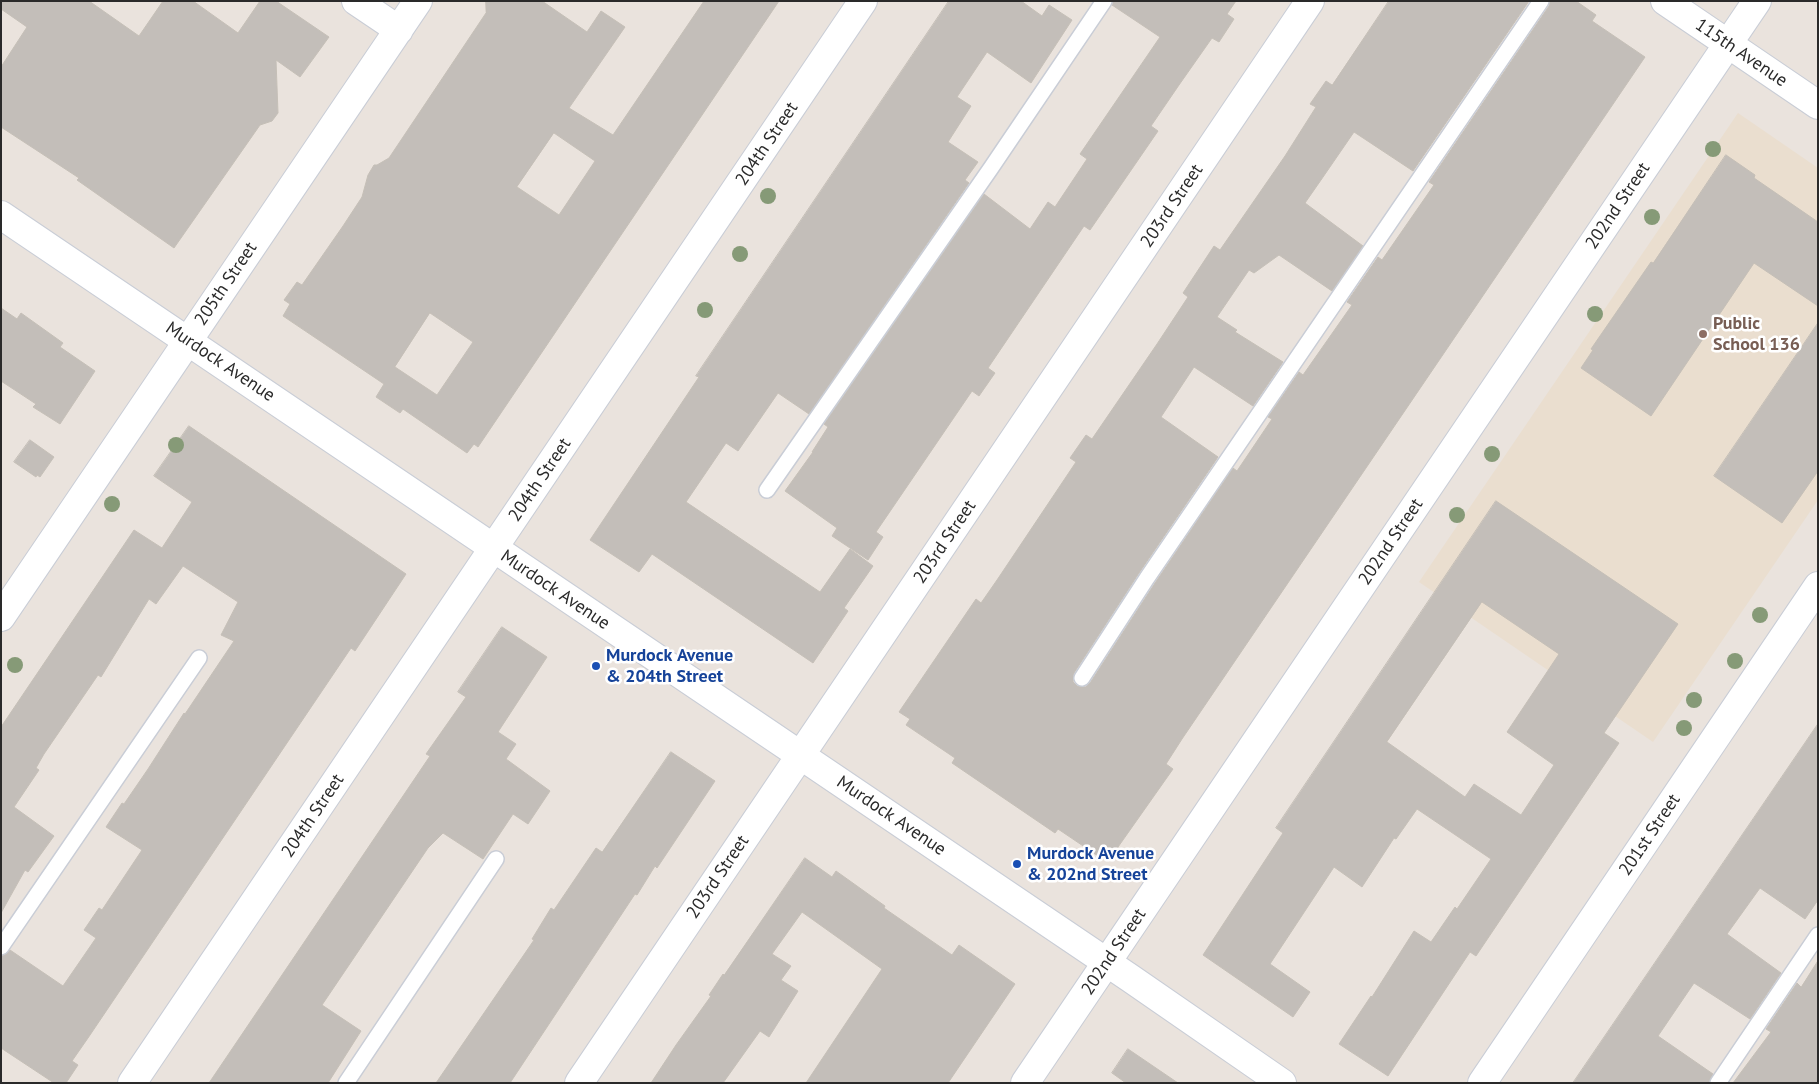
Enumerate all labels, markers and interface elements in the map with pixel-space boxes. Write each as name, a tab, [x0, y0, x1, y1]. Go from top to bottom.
street label: 115th Avenue	[1691, 14, 1791, 92]
street label: 204th Street	[731, 98, 803, 190]
street label: 202nd Street	[1581, 159, 1655, 253]
street label: 203rd Street	[1136, 160, 1208, 252]
street label: 205th Street	[190, 238, 262, 330]
place label: Public School 136	[1713, 313, 1800, 356]
street label: Murdock Avenue	[161, 317, 279, 407]
marker: Public School 136	[1697, 328, 1709, 340]
street label: 204th Street	[504, 434, 576, 526]
street label: 202nd Street	[1354, 495, 1428, 589]
street label: 203rd Street	[909, 496, 981, 588]
street label: Murdock Avenue	[496, 545, 614, 635]
place label: Murdock Avenue & 204th Street	[606, 645, 733, 688]
marker: Murdock Avenue & 204th Street	[590, 660, 602, 672]
street label: 204th Street	[277, 770, 349, 862]
street label: Murdock Avenue	[832, 771, 950, 861]
street label: 201st Street	[1615, 790, 1685, 880]
street label: 203rd Street	[682, 831, 754, 923]
place label: Murdock Avenue & 202nd Street	[1027, 843, 1154, 886]
marker: Murdock Avenue & 202nd Street	[1011, 858, 1023, 870]
street label: 202nd Street	[1077, 905, 1151, 999]

